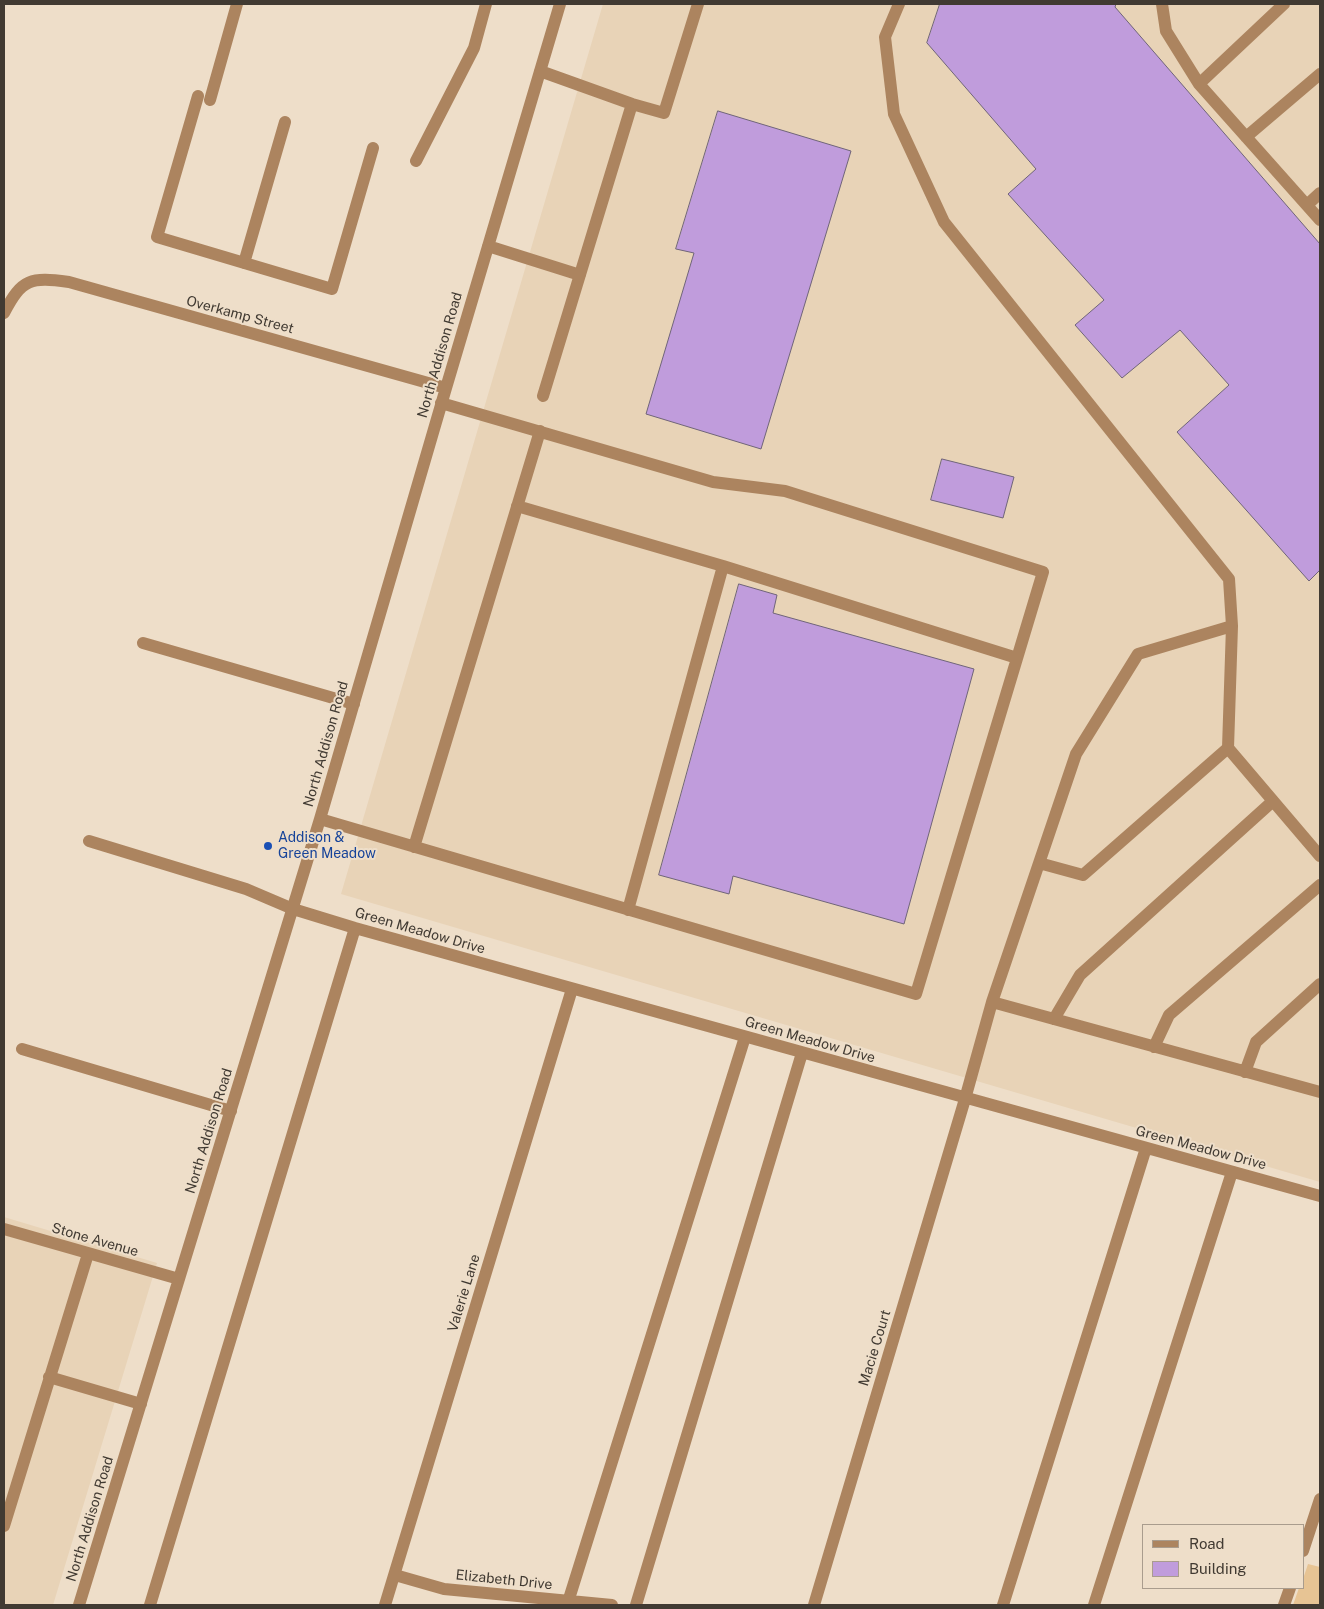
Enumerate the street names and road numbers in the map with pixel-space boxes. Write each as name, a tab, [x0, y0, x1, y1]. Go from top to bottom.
street label: North Addison Road	[414, 290, 466, 420]
street label: Overkamp Street	[184, 293, 296, 337]
street label: North Addison Road	[300, 679, 352, 809]
street label: Green Meadow Drive	[353, 904, 487, 958]
street label: Green Meadow Drive	[743, 1013, 877, 1067]
street label: North Addison Road	[182, 1066, 236, 1196]
street label: Green Meadow Drive	[1134, 1122, 1268, 1174]
street label: Stone Avenue	[50, 1220, 140, 1260]
street label: Valerie Lane	[444, 1252, 484, 1334]
street label: Macie Court	[855, 1308, 895, 1388]
street label: North Addison Road	[63, 1454, 117, 1584]
street label: Elizabeth Drive	[455, 1567, 553, 1593]

